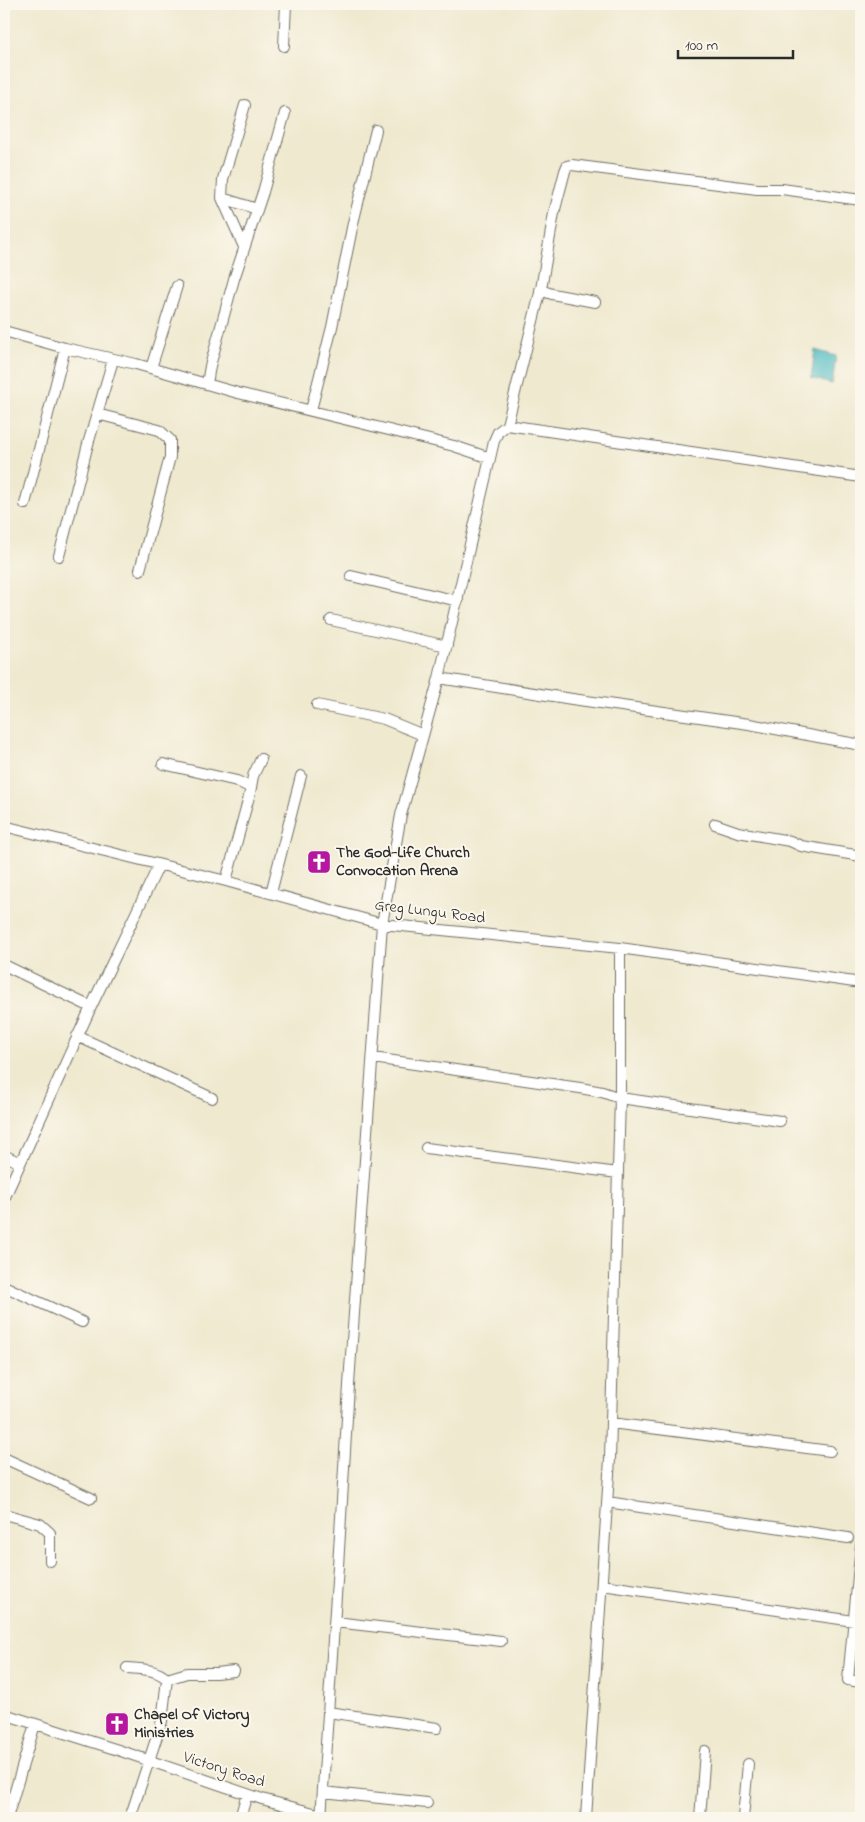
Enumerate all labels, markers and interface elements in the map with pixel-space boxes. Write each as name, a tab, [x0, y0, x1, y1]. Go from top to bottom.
scale bar	[678, 28, 792, 60]
text: 100 m	[685, 35, 718, 57]
place label: The God-Life Church Convocation Arena	[336, 841, 470, 883]
church icon: The God-Life Church Convocation Arena	[306, 849, 332, 875]
street label: Greg Lungu Road	[373, 893, 487, 931]
place label: Chapel Of Victory Ministries	[134, 1703, 249, 1745]
church icon: Chapel Of Victory Ministries	[104, 1711, 130, 1737]
street label: Victory Road	[179, 1745, 268, 1794]

